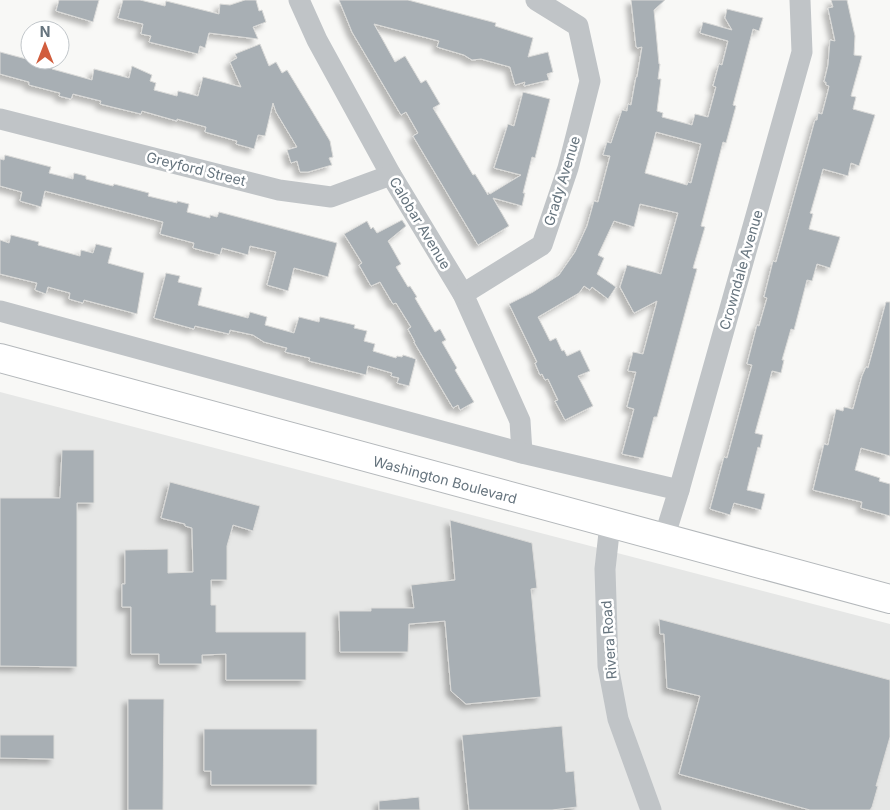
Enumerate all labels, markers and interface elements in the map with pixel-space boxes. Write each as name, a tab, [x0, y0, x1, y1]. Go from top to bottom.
north arrow	[20, 20, 70, 70]
text: N	[40, 23, 50, 40]
street label: Grady Avenue	[540, 134, 583, 228]
street label: Greyford Street	[145, 148, 248, 189]
street label: Calobar Avenue	[386, 173, 455, 272]
street label: Crowndale Avenue	[715, 208, 766, 332]
street label: Washington Boulevard	[371, 452, 519, 507]
street label: Rivera Road	[597, 600, 620, 680]

